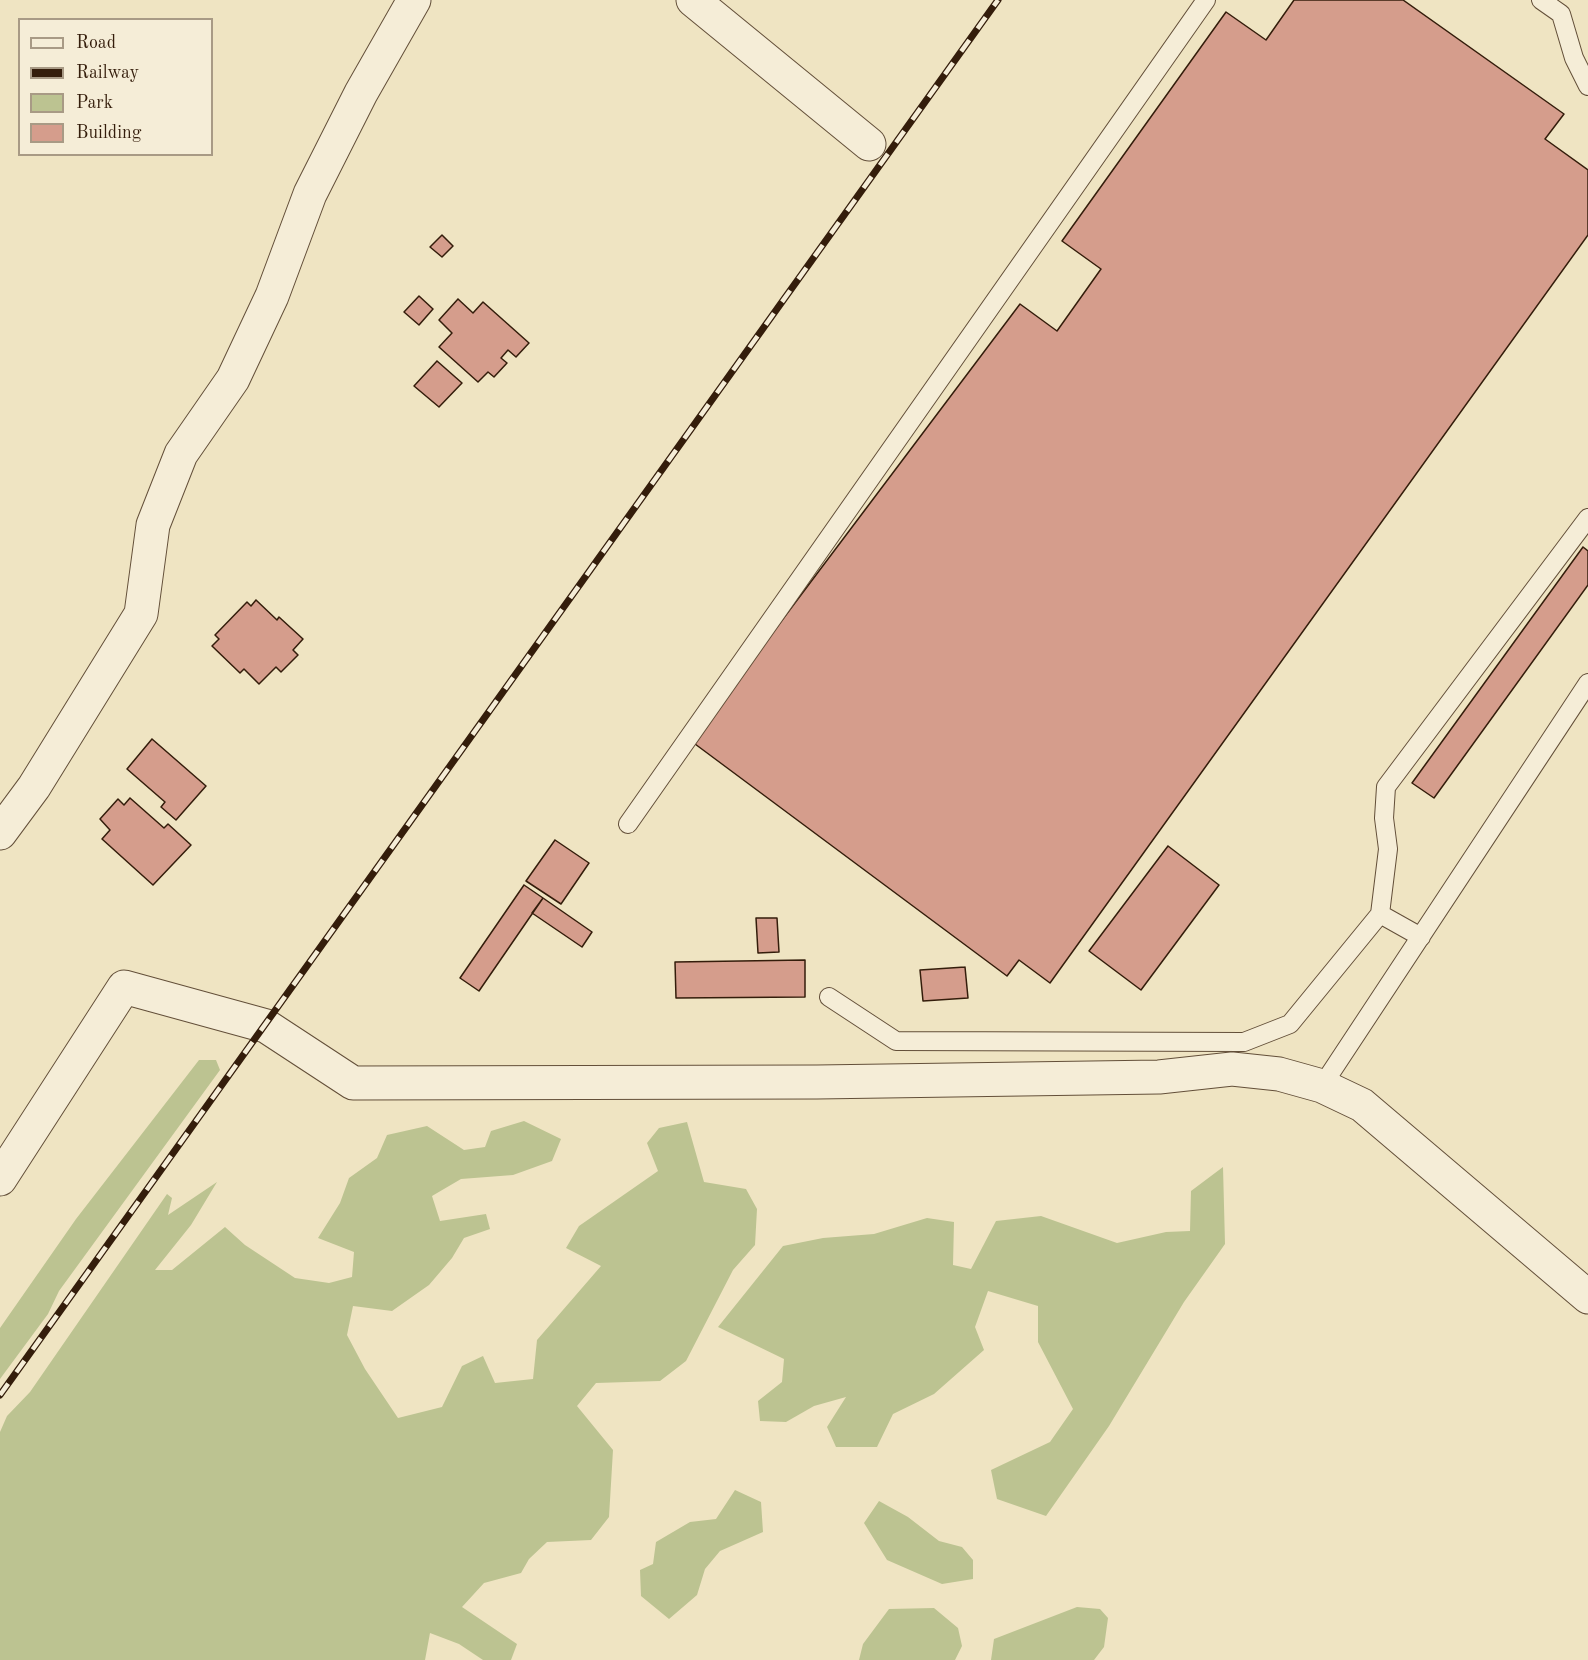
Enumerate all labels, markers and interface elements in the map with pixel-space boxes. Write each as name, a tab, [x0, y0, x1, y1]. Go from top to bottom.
legend	[18, 18, 213, 156]
text: Road	[76, 34, 116, 52]
text: Railway	[76, 64, 139, 82]
text: Park	[76, 94, 113, 112]
text: Building	[76, 124, 141, 142]

